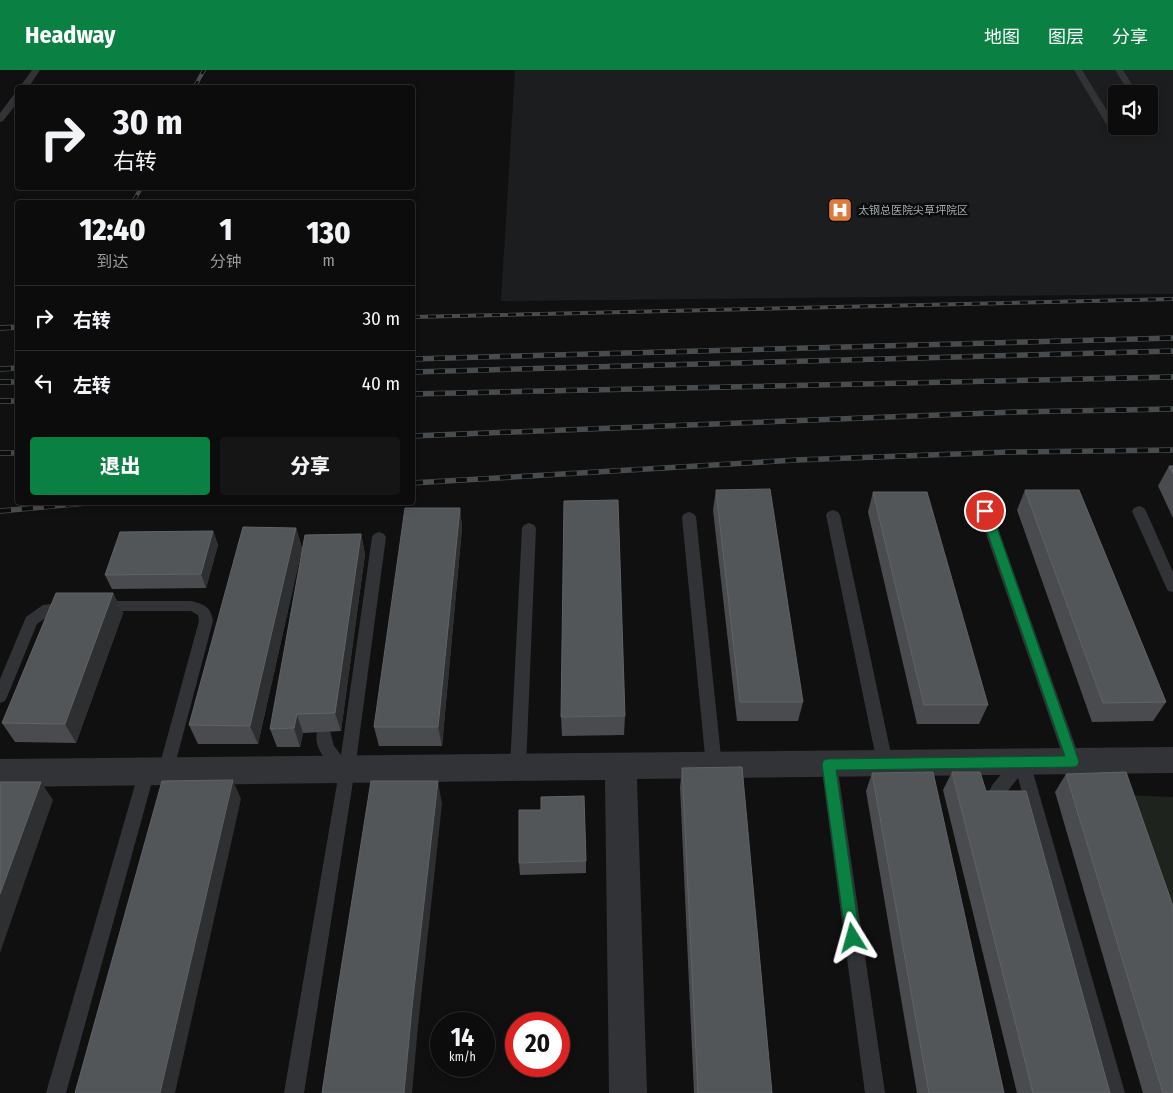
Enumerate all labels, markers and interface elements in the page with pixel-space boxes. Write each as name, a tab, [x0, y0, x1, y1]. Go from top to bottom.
text: Headway	[25, 21, 116, 49]
text: 地图	[984, 26, 1020, 48]
text: 图层	[1048, 26, 1084, 48]
text: 分享	[1112, 26, 1148, 48]
map controls	[1108, 85, 1158, 135]
button: sound	[1108, 85, 1158, 135]
text: 30 m	[113, 101, 183, 143]
icon: right	[30, 105, 95, 170]
text: 右转	[113, 148, 157, 175]
hospital icon: 太钢总医院尖草坪院区	[827, 197, 853, 223]
place label: 太钢总医院尖草坪院区	[858, 204, 968, 217]
text: 12:40	[79, 212, 146, 248]
text: 1	[220, 212, 233, 248]
text: 130	[307, 215, 351, 251]
text: m	[322, 251, 335, 270]
text: 到达	[97, 252, 129, 271]
text: 分钟	[210, 252, 242, 271]
icon: right	[30, 304, 58, 332]
text: 30 m	[362, 307, 400, 330]
text: 右转	[73, 309, 111, 332]
icon: left	[30, 369, 58, 397]
text: 40 m	[362, 372, 400, 395]
text: 左转	[73, 374, 111, 397]
button: 退出	[30, 437, 210, 495]
button: 分享	[220, 437, 400, 495]
pin	[964, 490, 1006, 532]
icon: arrive	[971, 497, 999, 525]
position arrow	[826, 911, 878, 963]
speed limit sign: 20	[505, 1012, 570, 1077]
text: 14	[451, 1023, 474, 1053]
text: km/h	[449, 1050, 476, 1064]

